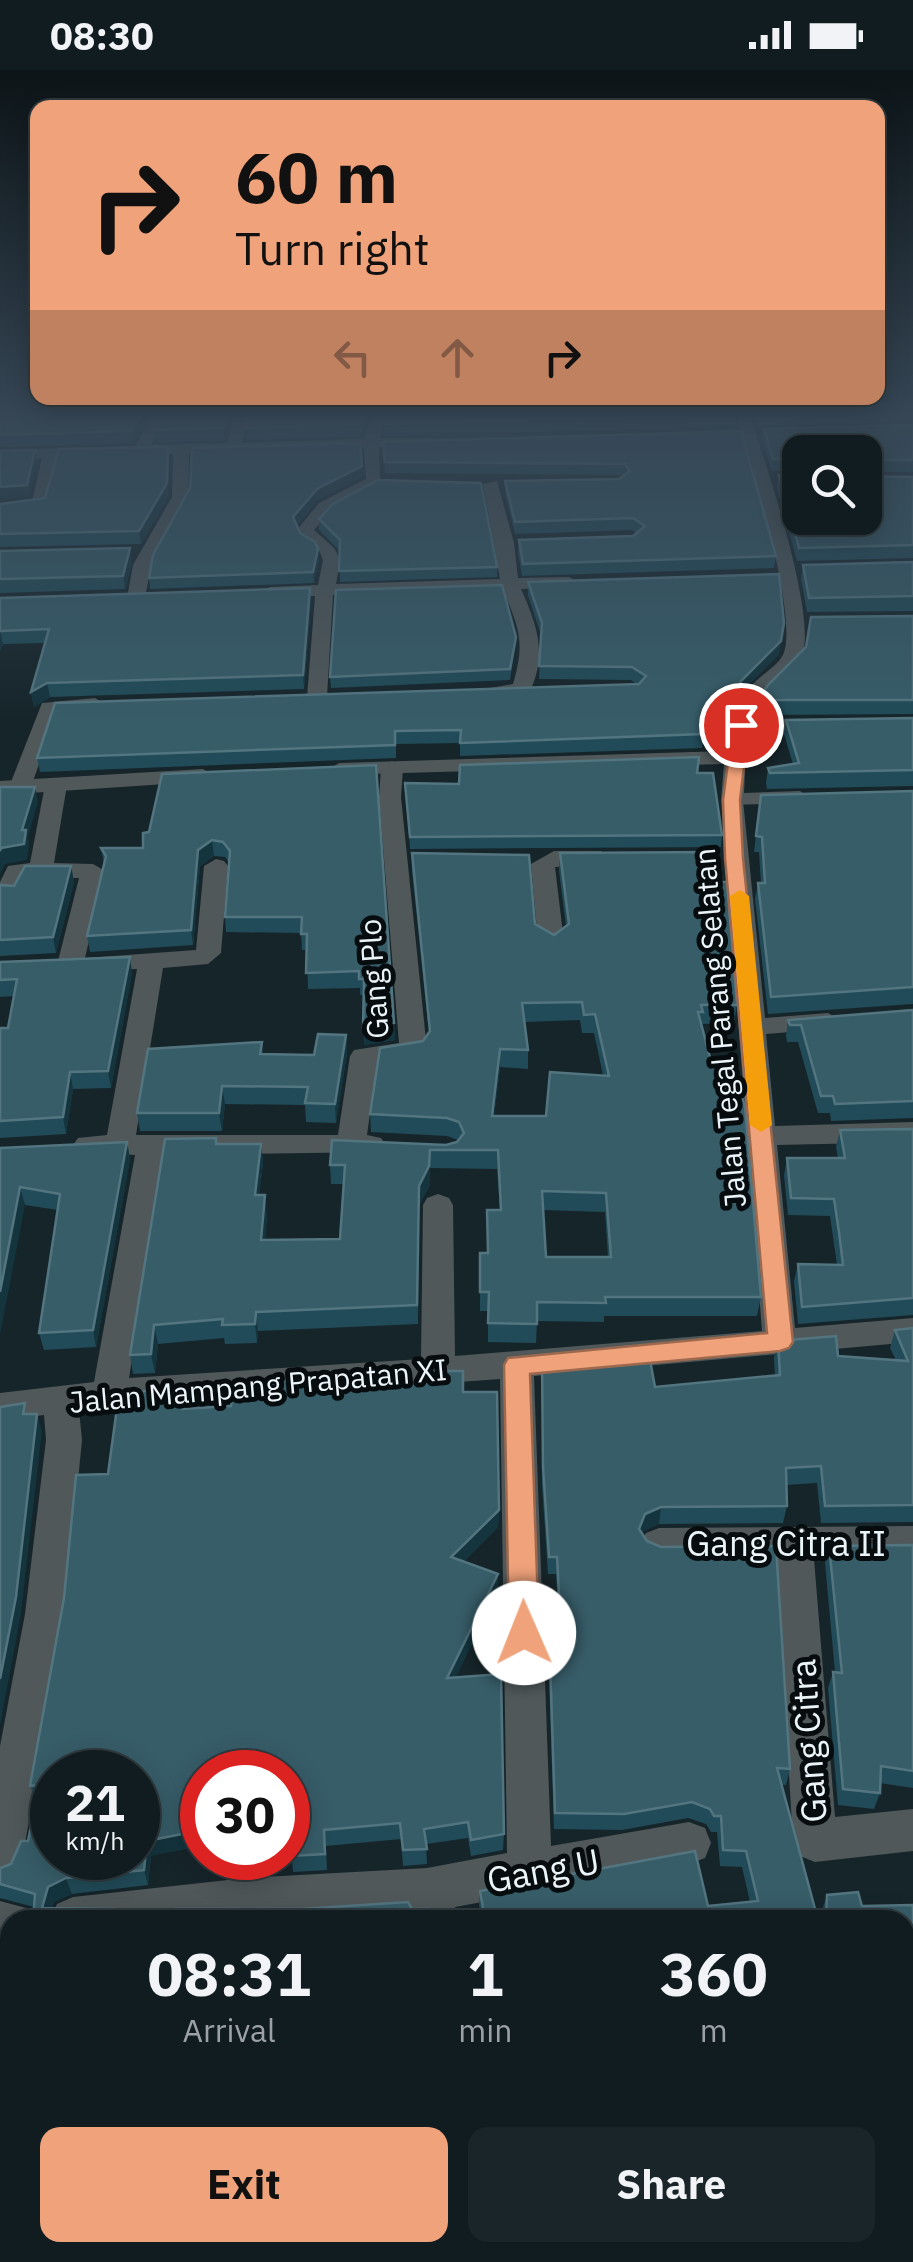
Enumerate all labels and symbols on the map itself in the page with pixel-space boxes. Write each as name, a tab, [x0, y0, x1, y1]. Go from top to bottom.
pin	[699, 683, 784, 768]
street label: Jalan Tegal Parang Selatan	[684, 847, 754, 1209]
street label: Gang Plo	[349, 918, 397, 1040]
street label: Jalan Mampang Prapatan XI	[68, 1349, 448, 1421]
street label: Gang Citra II	[686, 1520, 886, 1566]
position arrow	[472, 1581, 576, 1685]
street label: Gang Citra	[779, 1658, 837, 1824]
speed limit sign: 30	[180, 1750, 310, 1880]
street label: Gang U	[483, 1838, 603, 1902]

